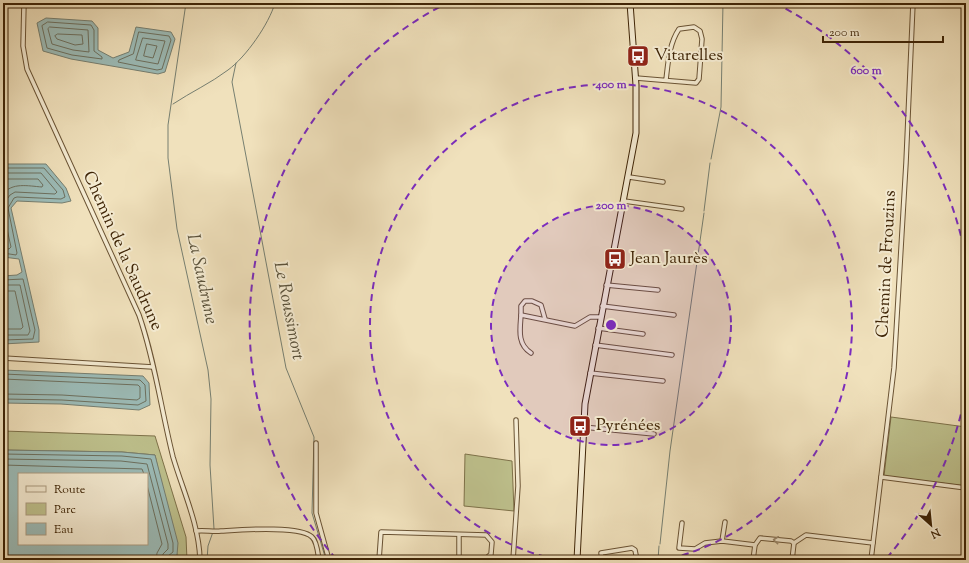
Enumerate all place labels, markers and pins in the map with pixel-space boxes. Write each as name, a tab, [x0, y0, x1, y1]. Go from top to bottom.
bus stop icon: Vitarelles	[625, 43, 651, 69]
place label: Vitarelles	[654, 44, 723, 68]
bus stop icon: Jean Jaurès	[602, 246, 628, 272]
place label: Jean Jaurès	[629, 247, 708, 271]
centre of rings	[604, 318, 618, 332]
bus stop icon: Pyrénées	[567, 413, 593, 439]
place label: Pyrénées	[596, 414, 661, 438]

